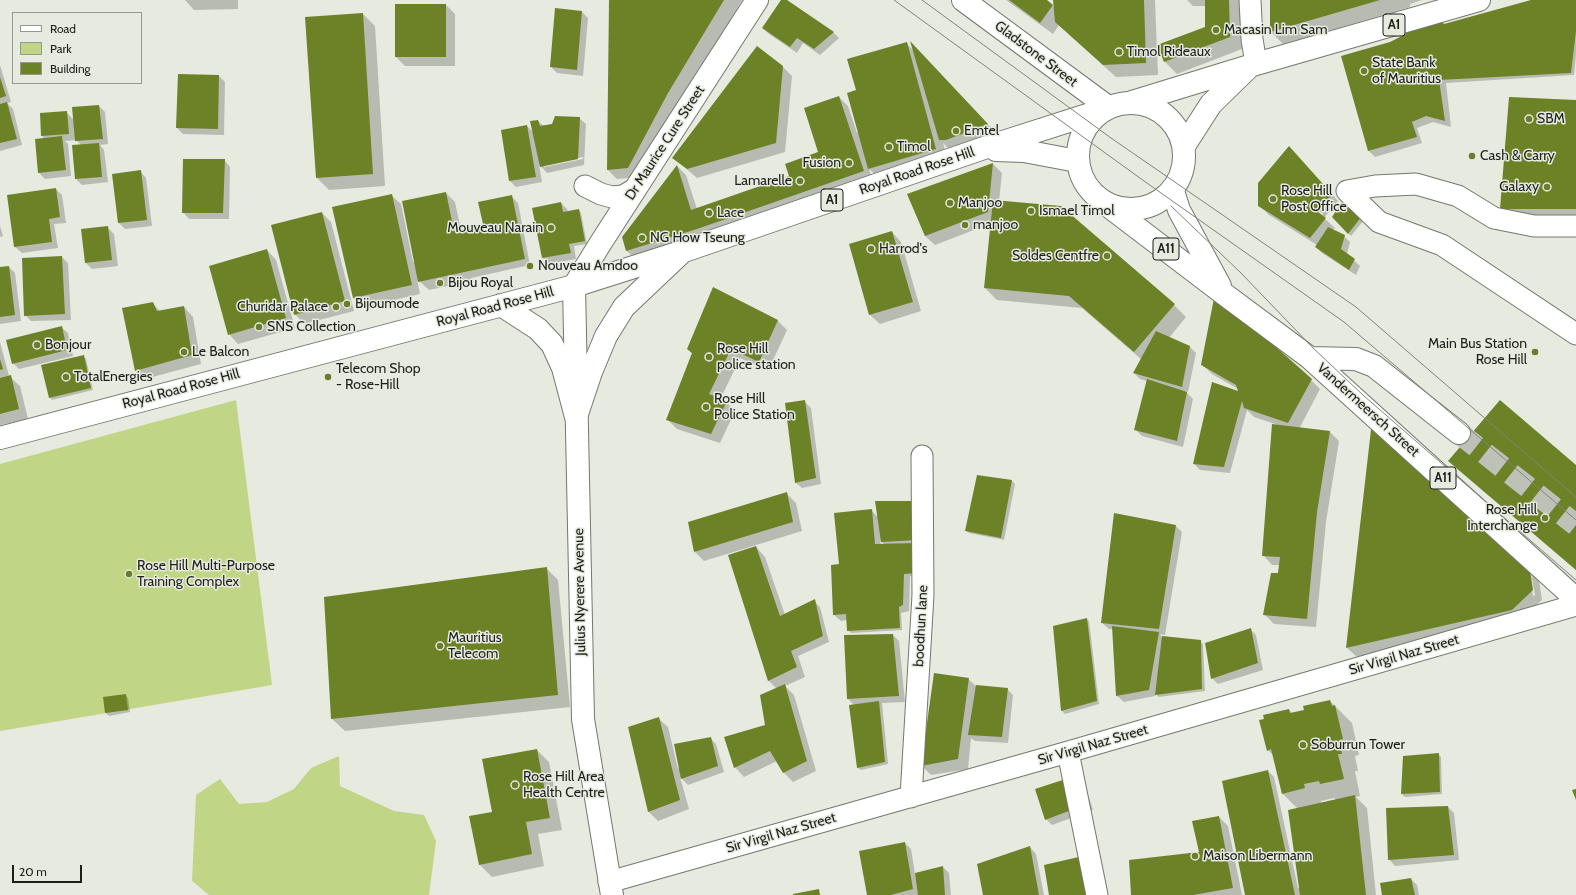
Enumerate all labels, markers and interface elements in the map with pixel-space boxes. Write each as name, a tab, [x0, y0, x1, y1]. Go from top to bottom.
legend	[12, 12, 142, 84]
road number: A1	[1383, 14, 1405, 36]
street label: Gladstone Street	[991, 17, 1081, 91]
text: Road	[50, 21, 76, 36]
place label: Macasin Lim Sam	[1224, 22, 1327, 38]
marker: Macasin Lim Sam	[1211, 25, 1221, 35]
text: Park	[50, 41, 72, 56]
place label: Timol Rideaux	[1127, 44, 1211, 60]
marker: Timol Rideaux	[1114, 47, 1124, 57]
place label: State Bank of Mauritius	[1372, 55, 1441, 88]
text: Building	[50, 61, 91, 76]
marker: State Bank of Mauritius	[1359, 66, 1369, 76]
street label: Dr Maurice Cure Street	[622, 83, 708, 203]
place label: SBM	[1537, 111, 1565, 127]
marker: SBM	[1524, 114, 1534, 124]
place label: Emtel	[964, 123, 999, 139]
marker: Emtel	[951, 126, 961, 136]
place label: Timol	[897, 139, 931, 155]
marker: Timol	[884, 142, 894, 152]
street label: Royal Road Rose Hill	[857, 143, 977, 199]
place label: Cash & Carry	[1480, 148, 1555, 164]
marker: Cash & Carry	[1467, 151, 1477, 161]
place label: Fusion	[803, 155, 841, 171]
marker: Fusion	[844, 158, 854, 168]
place label: Lamarelle	[734, 173, 792, 189]
marker: Lamarelle	[795, 176, 805, 186]
place label: Galaxy	[1499, 179, 1539, 195]
marker: Galaxy	[1542, 182, 1552, 192]
place label: Rose Hill Post Office	[1281, 183, 1347, 216]
road number: A1	[821, 189, 843, 211]
marker: Rose Hill Post Office	[1268, 194, 1278, 204]
place label: Manjoo	[958, 195, 1002, 211]
marker: Manjoo	[945, 198, 955, 208]
place label: Ismael Timol	[1039, 203, 1114, 219]
place label: Lace	[717, 205, 744, 221]
marker: Ismael Timol	[1026, 206, 1036, 216]
marker: Lace	[704, 208, 714, 218]
place label: manjoo	[973, 217, 1018, 233]
place label: Mouveau Narain	[447, 220, 543, 236]
marker: manjoo	[960, 220, 970, 230]
marker: Mouveau Narain	[546, 223, 556, 233]
place label: NG How Tseung	[650, 230, 745, 246]
marker: NG How Tseung	[637, 233, 647, 243]
road number: A11	[1153, 238, 1179, 260]
place label: Harrod's	[879, 241, 928, 257]
marker: Harrod's	[866, 244, 876, 254]
place label: Soldes Centfre	[1012, 248, 1099, 264]
marker: Soldes Centfre	[1102, 251, 1112, 261]
place label: Nouveau Amdoo	[538, 258, 638, 274]
marker: Nouveau Amdoo	[525, 261, 535, 271]
place label: Bijou Royal	[448, 275, 513, 291]
marker: Bijou Royal	[435, 278, 445, 288]
street label: Royal Road Rose Hill	[435, 283, 555, 331]
place label: Bijoumode	[355, 296, 419, 312]
place label: Churidar Palace	[237, 299, 328, 315]
marker: Bijoumode	[342, 299, 352, 309]
marker: Churidar Palace	[331, 302, 341, 312]
place label: SNS Collection	[267, 319, 356, 335]
marker: SNS Collection	[254, 322, 264, 332]
place label: Main Bus Station Rose Hill	[1428, 336, 1527, 368]
place label: Bonjour	[45, 337, 91, 353]
marker: Bonjour	[32, 340, 42, 350]
place label: Rose Hill police station	[717, 341, 796, 374]
place label: Le Balcon	[192, 344, 249, 360]
marker: Le Balcon	[179, 347, 189, 357]
marker: Main Bus Station Rose Hill	[1530, 347, 1540, 357]
marker: Rose Hill police station	[704, 352, 714, 362]
street label: Vandermeersch Street	[1313, 360, 1423, 460]
place label: Telecom Shop - Rose-Hill	[336, 361, 420, 394]
street label: Royal Road Rose Hill	[121, 365, 241, 413]
place label: TotalEnergies	[74, 369, 153, 385]
marker: TotalEnergies	[61, 372, 71, 382]
marker: Telecom Shop - Rose-Hill	[323, 372, 333, 382]
place label: Rose Hill Police Station	[714, 391, 795, 424]
marker: Rose Hill Police Station	[701, 402, 711, 412]
road number: A11	[1430, 467, 1456, 489]
place label: Rose Hill Interchange	[1467, 502, 1537, 534]
marker: Rose Hill Interchange	[1540, 513, 1550, 523]
street label: Julius Nyerere Avenue	[570, 528, 590, 656]
place label: Rose Hill Multi-Purpose Training Complex	[137, 558, 275, 590]
marker: Rose Hill Multi-Purpose Training Complex	[124, 569, 134, 579]
street label: boodhun lane	[910, 585, 932, 667]
place label: Mauritius Telecom	[448, 630, 502, 662]
street label: Sir Virgil Naz Street	[1347, 631, 1461, 679]
marker: Mauritius Telecom	[435, 641, 445, 651]
street label: Sir Virgil Naz Street	[1036, 721, 1150, 769]
place label: Soburrun Tower	[1311, 737, 1405, 753]
marker: Soburrun Tower	[1298, 740, 1308, 750]
place label: Rose Hill Area Health Centre	[523, 769, 605, 802]
marker: Rose Hill Area Health Centre	[510, 780, 520, 790]
street label: Sir Virgil Naz Street	[724, 809, 838, 857]
place label: Maison Libermann	[1203, 848, 1312, 864]
marker: Maison Libermann	[1190, 851, 1200, 861]
scale bar	[14, 857, 84, 883]
text: 20 m	[19, 864, 47, 879]

